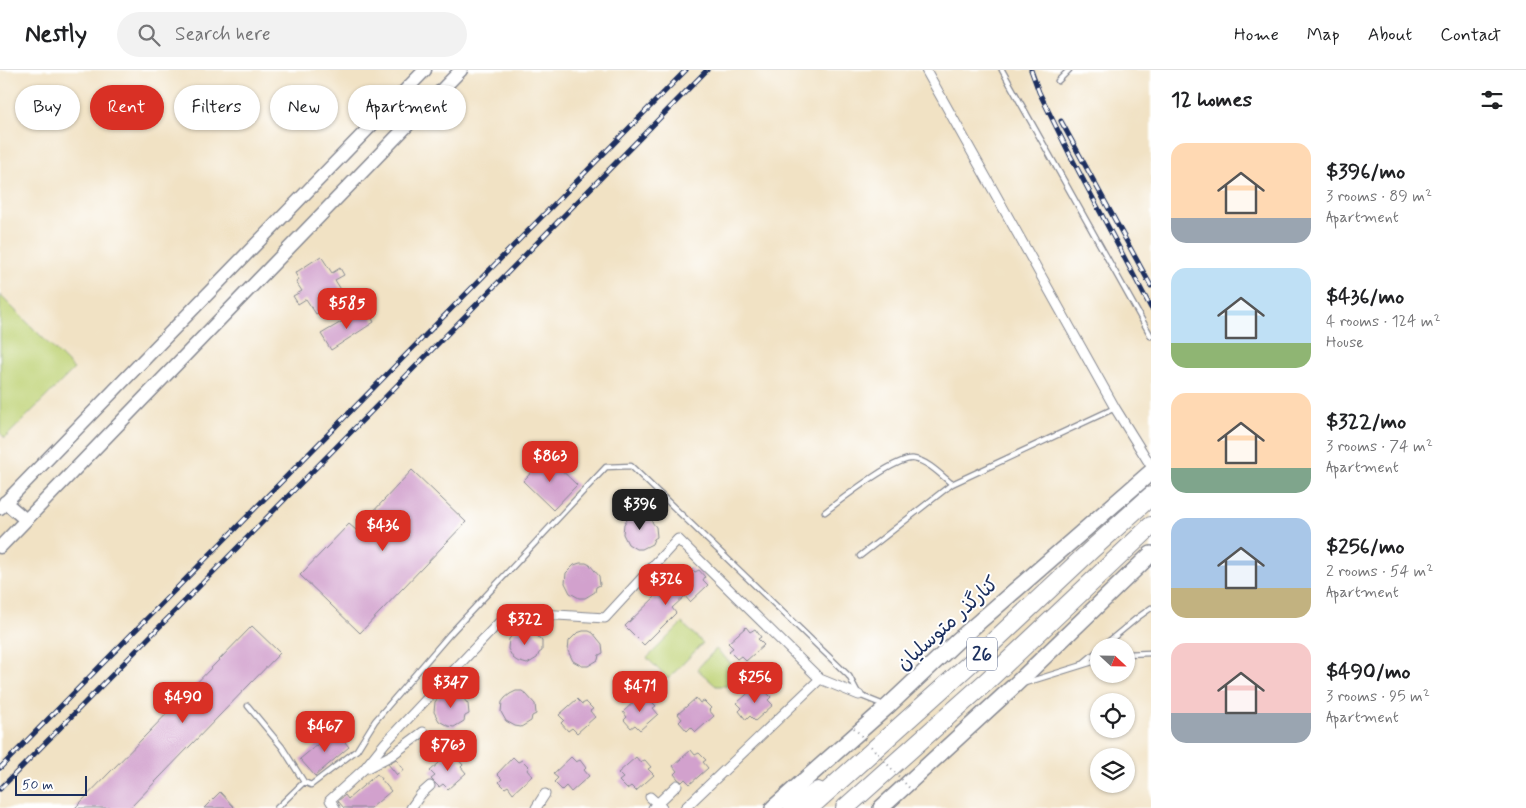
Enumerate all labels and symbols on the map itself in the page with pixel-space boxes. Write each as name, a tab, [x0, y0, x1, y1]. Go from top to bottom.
pin: $585	[317, 288, 377, 330]
pin: $863	[520, 440, 580, 483]
pin: $396	[610, 488, 670, 531]
pin: $436	[353, 510, 413, 552]
pin: $326	[636, 564, 696, 606]
street label: کنارگذر متوسلیان	[891, 571, 1005, 677]
pin: $322	[495, 604, 555, 646]
road number: 26	[967, 638, 997, 670]
north arrow	[1090, 638, 1135, 682]
pin: $256	[725, 662, 785, 704]
pin: $347	[421, 666, 481, 709]
pin: $471	[610, 670, 670, 713]
pin: $490	[153, 682, 213, 724]
pin: $467	[295, 710, 355, 753]
pin: $763	[418, 730, 478, 772]
scale bar	[15, 773, 88, 796]

